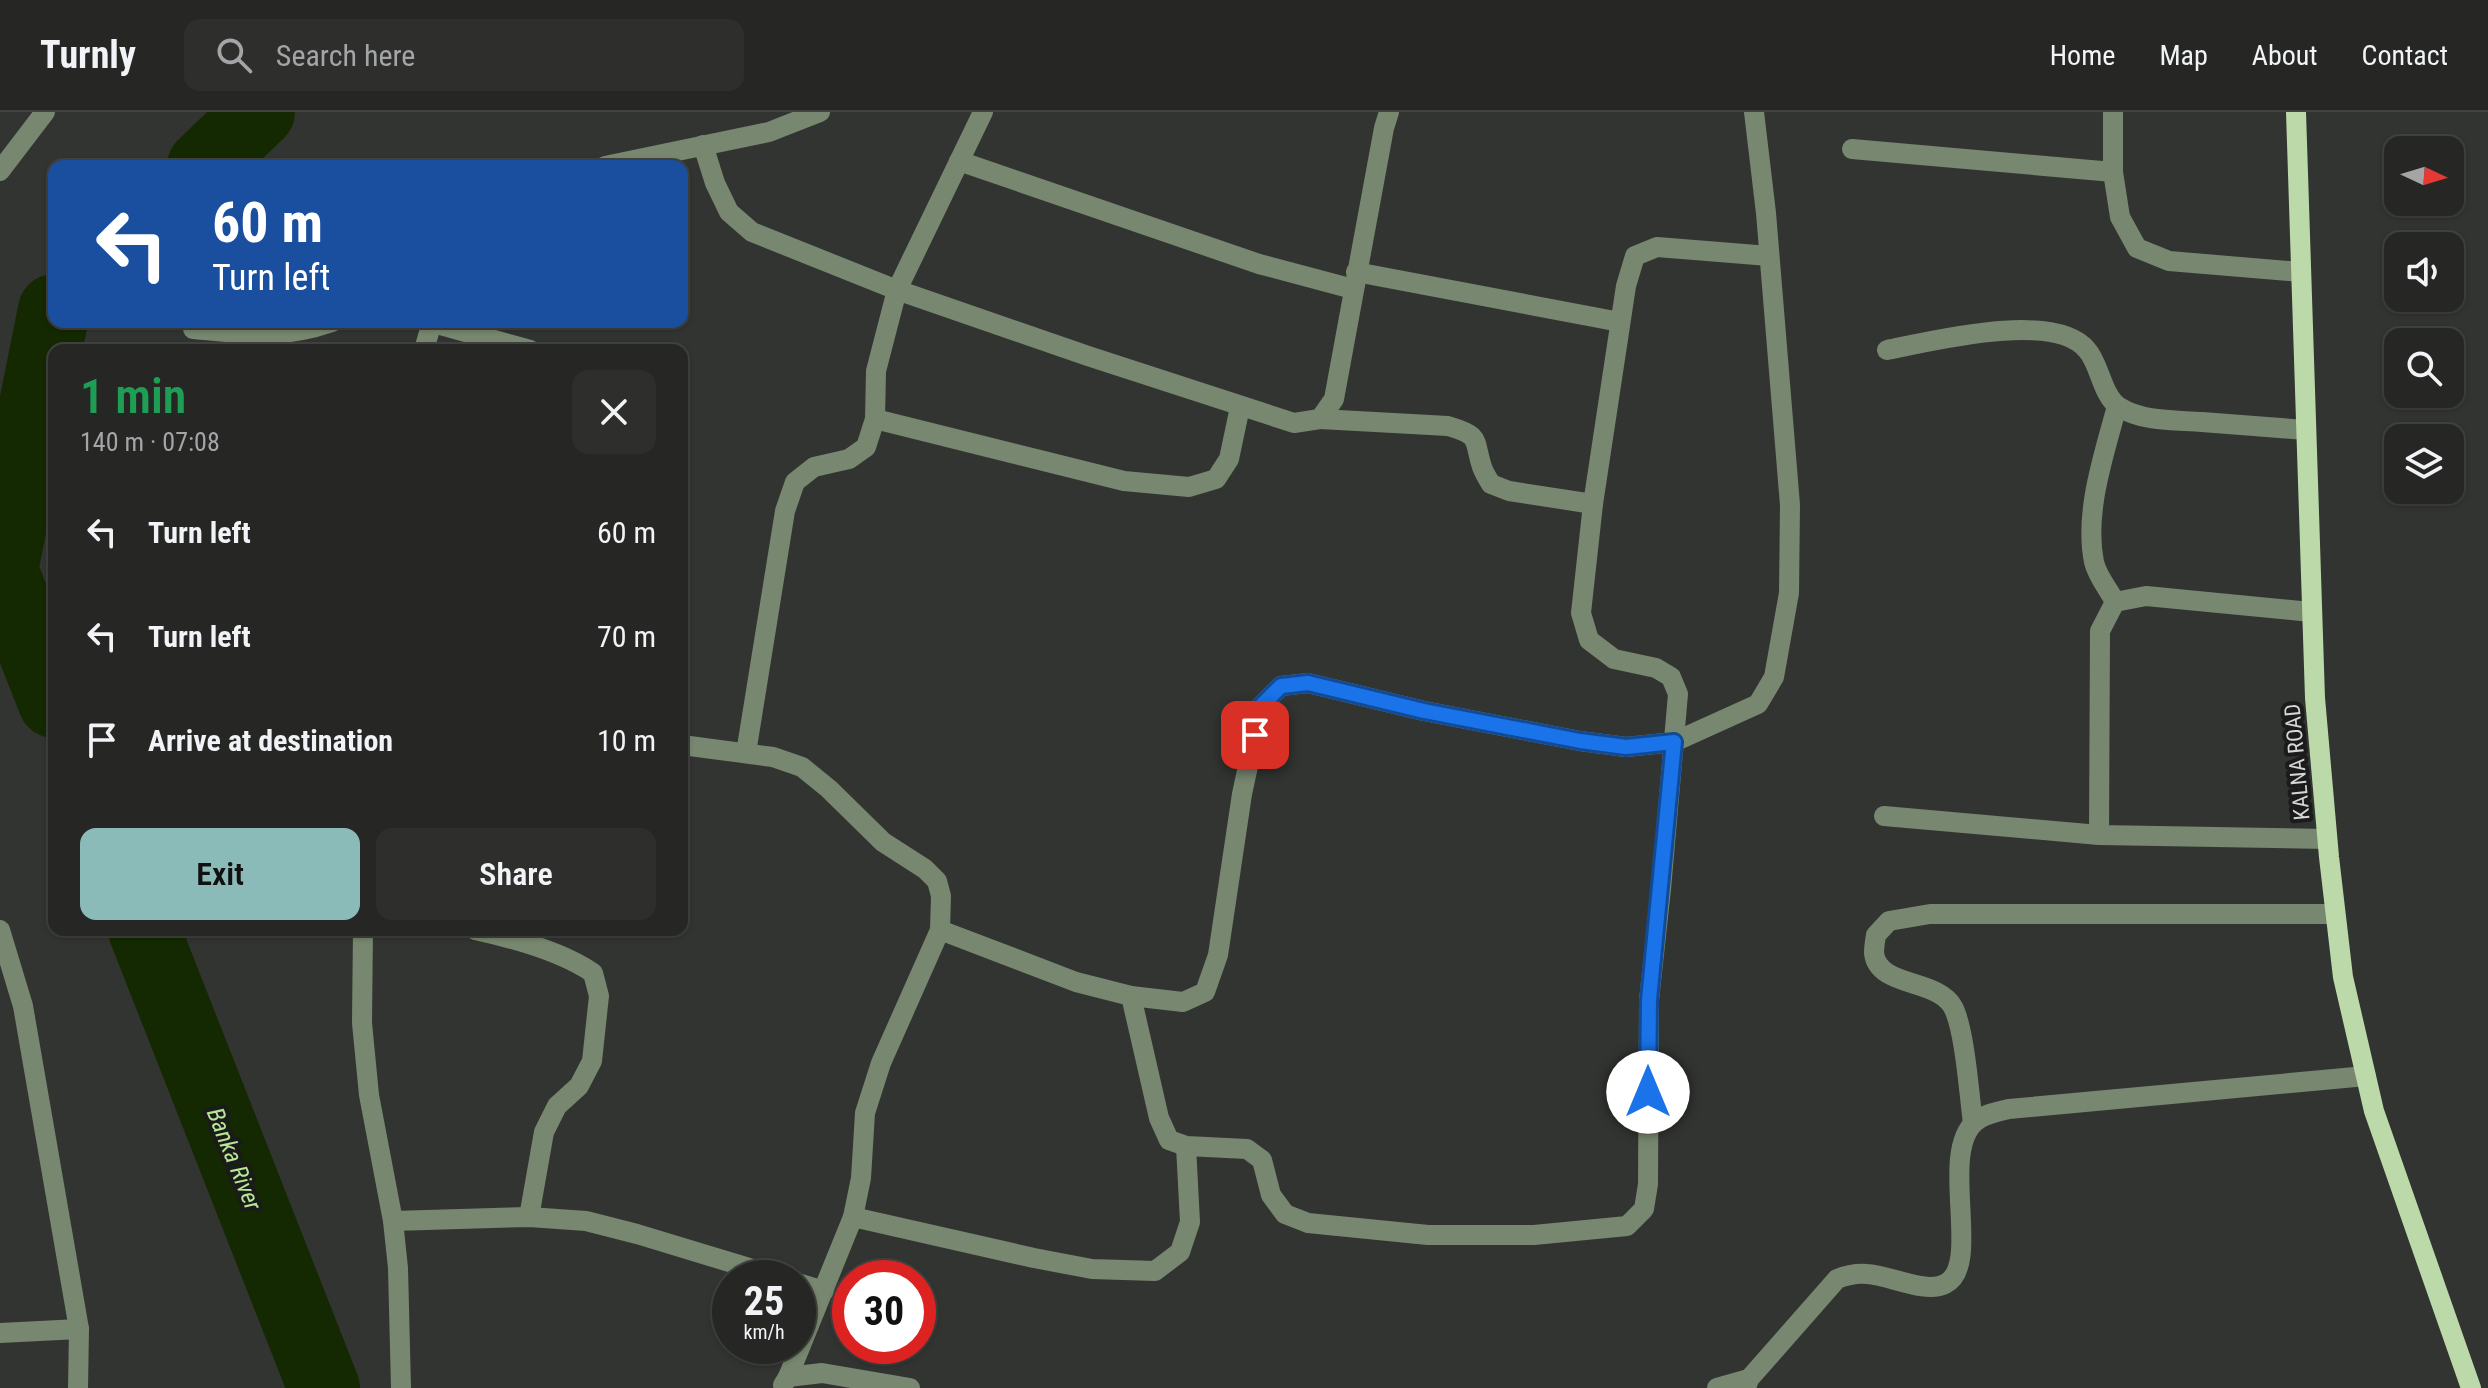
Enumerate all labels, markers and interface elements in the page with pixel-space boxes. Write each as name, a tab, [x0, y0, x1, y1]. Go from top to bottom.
search box	[184, 19, 744, 91]
text: Turnly	[40, 33, 136, 77]
icon: search	[212, 33, 256, 77]
text: Search here	[276, 38, 415, 73]
text: Home	[2050, 39, 2115, 72]
text: Map	[2159, 39, 2208, 72]
text: About	[2252, 39, 2318, 72]
text: Contact	[2362, 39, 2448, 72]
north arrow	[2384, 136, 2464, 216]
map controls	[2384, 136, 2464, 504]
text: 60 m	[212, 190, 323, 256]
icon: left	[80, 192, 184, 296]
button: sound	[2384, 232, 2464, 312]
text: Turn left	[212, 257, 330, 299]
button: search	[2384, 328, 2464, 408]
text: 1 min	[80, 368, 186, 425]
button: close	[572, 370, 656, 454]
button: layers	[2384, 424, 2464, 504]
text: 140 m · 07:08	[80, 427, 220, 457]
icon: left	[80, 510, 124, 554]
text: Turn left	[148, 515, 251, 550]
text: 60 m	[597, 515, 656, 550]
icon: left	[80, 614, 124, 658]
text: Turn left	[148, 619, 251, 654]
text: 70 m	[597, 619, 656, 654]
pin	[1221, 701, 1289, 769]
street label: KALNA ROAD	[2279, 703, 2315, 821]
icon: arrive	[1233, 713, 1277, 757]
icon: arrive	[80, 718, 124, 762]
text: Arrive at destination	[148, 723, 393, 758]
text: 10 m	[597, 723, 656, 758]
button: Exit	[80, 828, 360, 920]
button: Share	[376, 828, 656, 920]
position arrow	[1606, 1050, 1690, 1134]
water label: Banka River	[201, 1104, 268, 1215]
speed limit sign: 30	[832, 1260, 936, 1364]
text: 25	[744, 1278, 784, 1325]
text: km/h	[743, 1320, 785, 1344]

